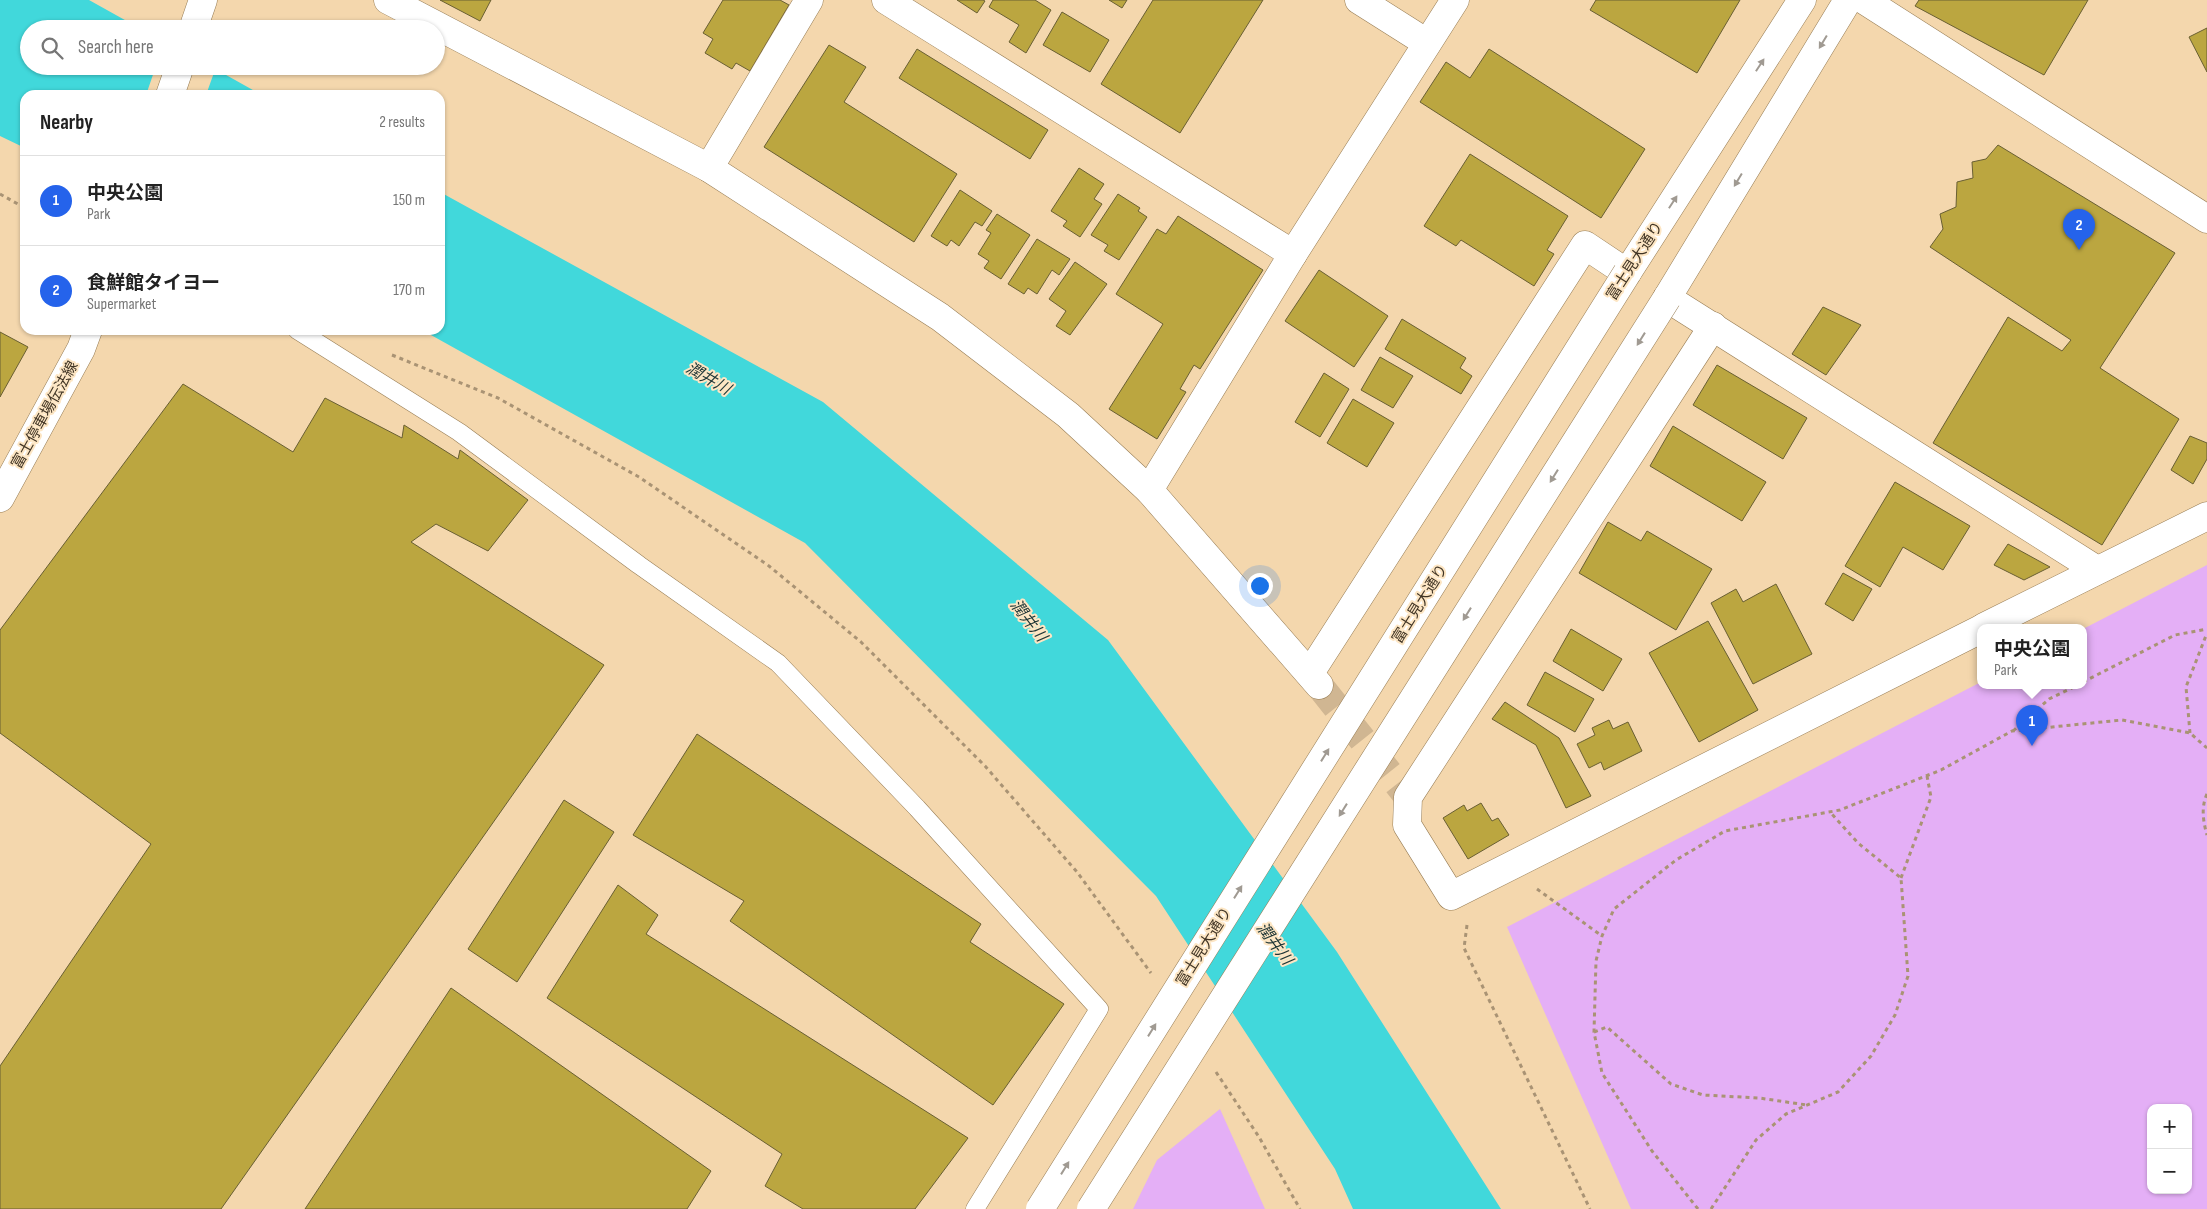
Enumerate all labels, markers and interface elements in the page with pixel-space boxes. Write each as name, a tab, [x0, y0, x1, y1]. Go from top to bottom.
search box	[20, 20, 445, 75]
icon: search	[38, 34, 66, 62]
one-way arrow	[1818, 35, 1827, 48]
text: Search here	[78, 36, 154, 59]
one-way arrow	[1756, 59, 1765, 72]
text: Nearby	[40, 110, 93, 135]
text: 2 results	[379, 113, 425, 132]
one-way arrow	[1733, 174, 1743, 187]
text: 中央公園	[87, 182, 163, 205]
text: 1	[53, 191, 59, 210]
text: 150 m	[393, 191, 425, 210]
one-way arrow	[1668, 195, 1677, 209]
text: Park	[87, 205, 110, 224]
pin: 2	[2063, 209, 2095, 250]
street label: 富士見大通り	[1603, 218, 1667, 304]
text: 食鮮館タイヨー	[87, 272, 220, 295]
text: 2	[52, 281, 60, 300]
text: 170 m	[393, 281, 425, 300]
text: Supermarket	[87, 295, 156, 314]
one-way arrow	[1636, 332, 1645, 345]
street label: 富士停車場伝法線	[8, 358, 82, 472]
water label: 潤井川	[682, 359, 735, 400]
one-way arrow	[1549, 470, 1558, 483]
street label: 富士見大通り	[1388, 561, 1452, 647]
your location	[1247, 573, 1273, 599]
water label: 潤井川	[1006, 596, 1051, 647]
one-way arrow	[1462, 607, 1472, 620]
popup	[1977, 624, 2087, 689]
text: 中央公園	[1994, 638, 2070, 661]
text: Park	[1994, 661, 2017, 680]
pin: 1	[2016, 705, 2048, 746]
one-way arrow	[1320, 748, 1329, 761]
one-way arrow	[1338, 804, 1348, 817]
one-way arrow	[1234, 886, 1243, 899]
street label: 富士見大通り	[1172, 904, 1236, 990]
water label: 潤井川	[1252, 919, 1297, 970]
one-way arrow	[1147, 1023, 1156, 1037]
map controls	[2147, 1104, 2192, 1194]
button: +	[2147, 1104, 2192, 1149]
button: −	[2147, 1149, 2192, 1194]
one-way arrow	[1061, 1161, 1070, 1174]

